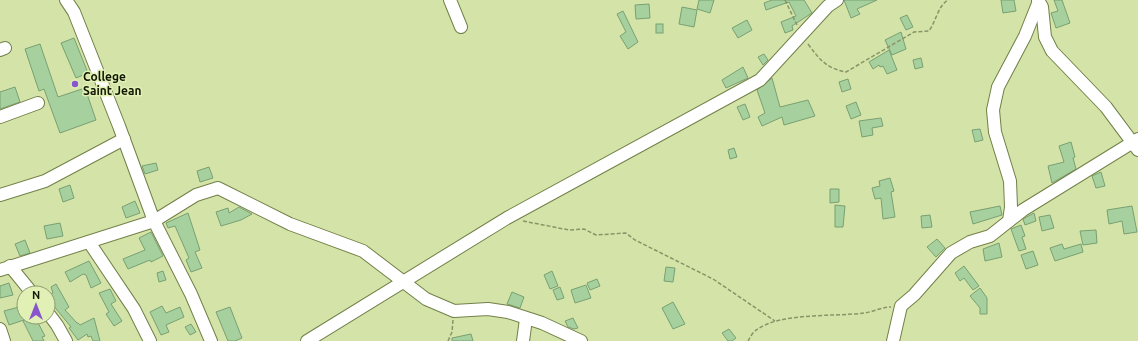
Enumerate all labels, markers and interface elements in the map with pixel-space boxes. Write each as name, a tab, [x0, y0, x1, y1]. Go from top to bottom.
place label: College Saint Jean	[83, 70, 142, 97]
marker: College Saint Jean	[70, 79, 80, 89]
north arrow	[16, 285, 56, 325]
text: N	[32, 289, 40, 301]

